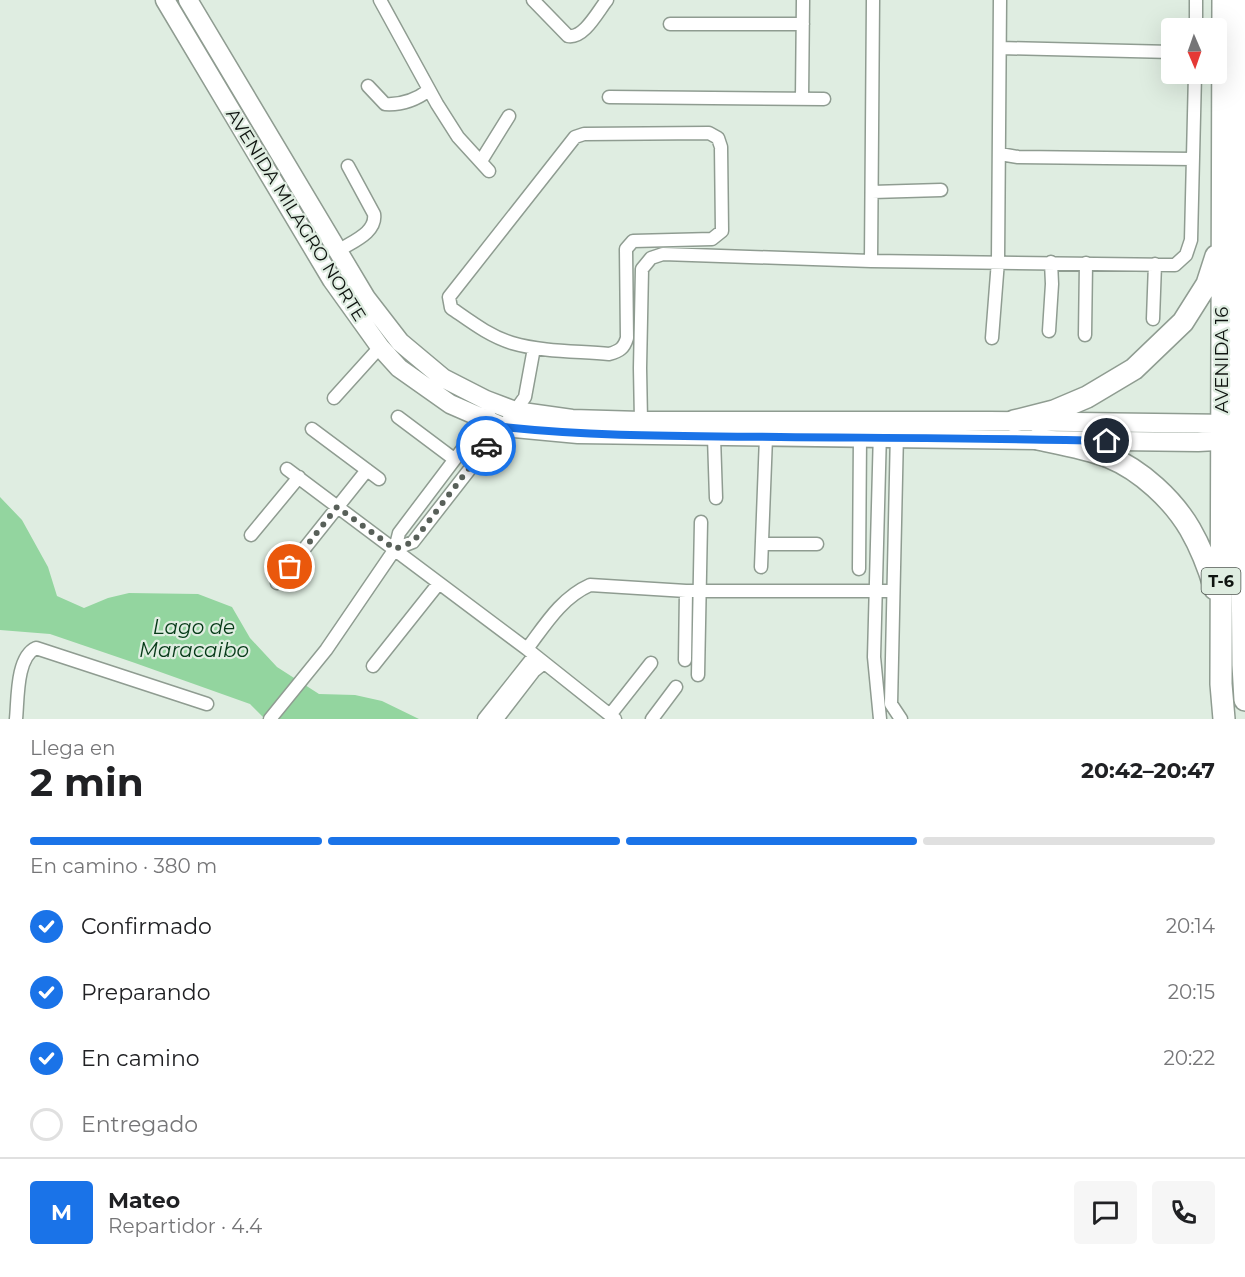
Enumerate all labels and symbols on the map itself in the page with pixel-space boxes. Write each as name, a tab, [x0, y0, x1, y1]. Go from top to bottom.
north arrow	[1161, 18, 1227, 84]
street label: AVENIDA MILAGRO NORTE	[221, 105, 371, 325]
street label: AVENIDA 16	[1211, 307, 1233, 413]
pin	[1081, 415, 1132, 466]
courier	[456, 416, 516, 476]
pin	[264, 541, 315, 592]
road number: T-6	[1202, 568, 1240, 594]
water label: Lago de Maracaibo	[139, 615, 249, 662]

